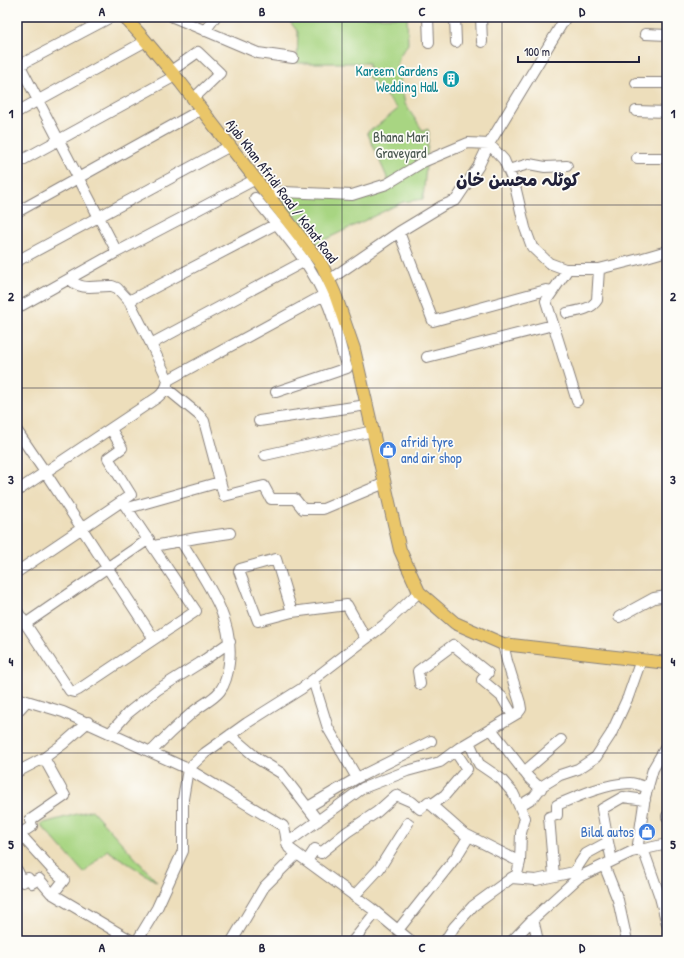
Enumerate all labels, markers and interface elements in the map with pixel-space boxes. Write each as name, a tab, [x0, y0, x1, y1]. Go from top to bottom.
text: A	[99, 2, 106, 20]
text: B	[259, 2, 266, 20]
text: C	[418, 2, 426, 20]
text: D	[579, 2, 586, 20]
scale bar	[518, 38, 639, 64]
text: 100 m	[524, 43, 550, 60]
place label: Kareem Gardens Wedding Hall	[356, 61, 439, 97]
building icon: Kareem Gardens Wedding Hall	[441, 69, 461, 89]
text: 1	[9, 104, 14, 122]
text: 1	[671, 104, 676, 122]
street label: Ajab Khan Afridi Road / Kohat Road	[221, 115, 343, 268]
park label: Bhana Mari Graveyard	[373, 127, 429, 163]
district label: کوٹلہ محسن خان	[456, 167, 580, 192]
text: 2	[8, 287, 15, 305]
text: 2	[670, 287, 677, 305]
place label: afridi tyre and air shop	[401, 432, 462, 468]
shop icon: afridi tyre and air shop	[378, 440, 398, 460]
text: 3	[8, 470, 14, 488]
text: 3	[670, 470, 676, 488]
text: 4	[9, 652, 14, 670]
text: 4	[671, 652, 676, 670]
place label: Bilal autos	[581, 822, 634, 841]
shop icon: Bilal autos	[637, 822, 657, 842]
text: 5	[8, 835, 14, 853]
text: 5	[670, 835, 676, 853]
text: A	[99, 938, 106, 956]
text: B	[259, 938, 266, 956]
text: C	[418, 938, 426, 956]
text: D	[579, 938, 586, 956]

